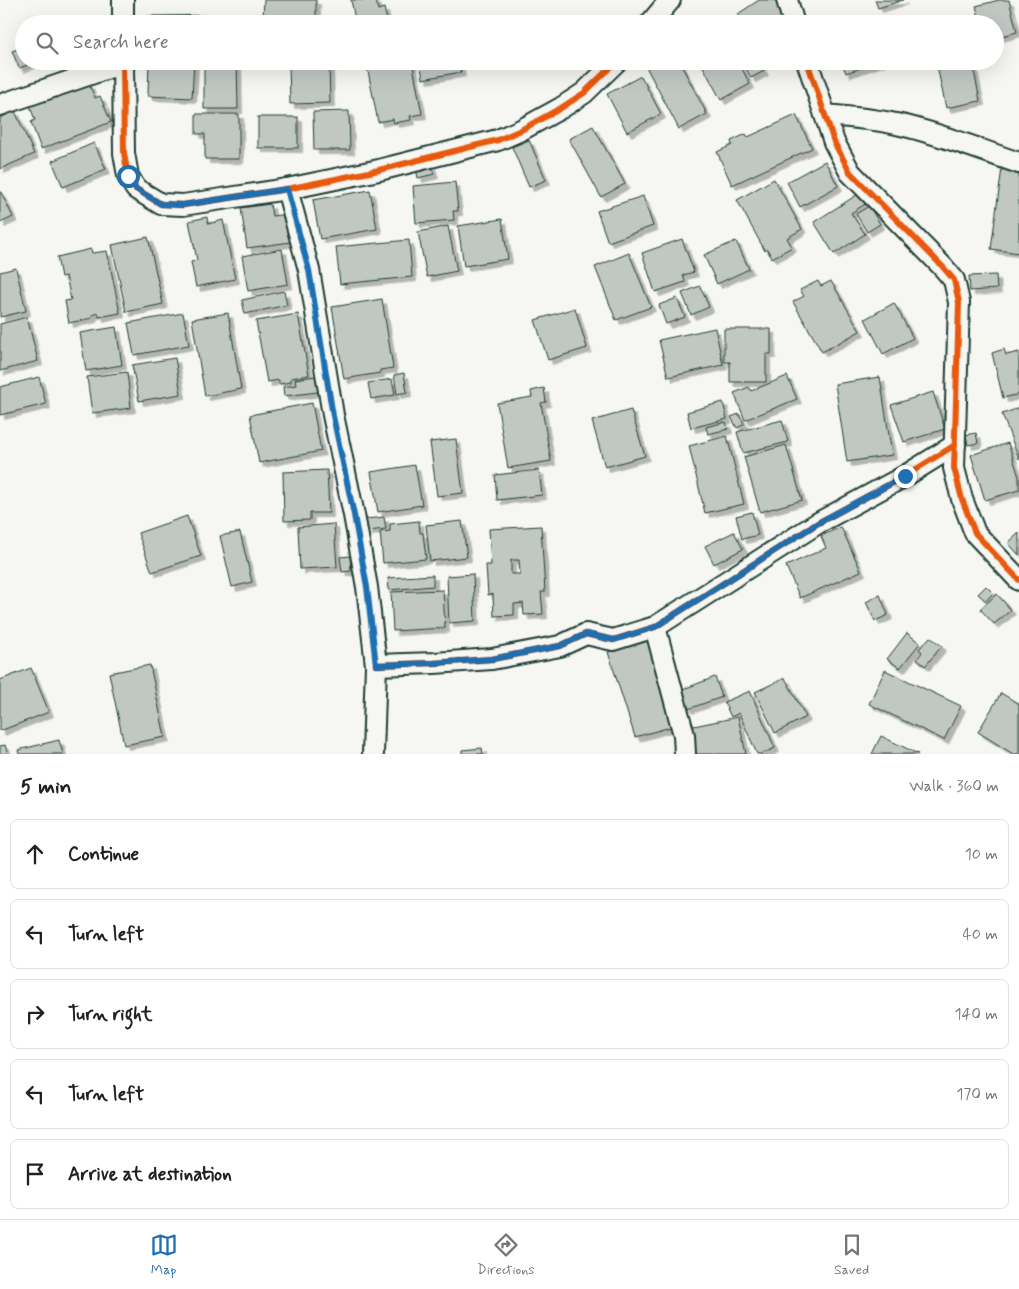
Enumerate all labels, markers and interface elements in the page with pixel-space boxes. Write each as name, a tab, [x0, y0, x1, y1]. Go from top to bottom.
search box	[15, 15, 1004, 70]
icon: search	[33, 29, 61, 57]
text: Search here	[73, 30, 169, 55]
route start	[117, 165, 140, 188]
route end	[894, 465, 917, 488]
text: 5 min	[20, 773, 72, 801]
text: Walk · 360 m	[909, 776, 999, 797]
icon: ahead	[21, 840, 49, 868]
text: Continue	[68, 842, 139, 867]
text: 10 m	[965, 844, 998, 865]
icon: left	[21, 920, 49, 948]
text: Turn left	[68, 922, 144, 947]
text: 40 m	[962, 924, 998, 945]
icon: right	[21, 1000, 49, 1028]
text: Turn right	[68, 1002, 152, 1027]
text: 140 m	[954, 1004, 998, 1025]
icon: left	[21, 1080, 49, 1108]
text: Turn left	[68, 1082, 144, 1107]
text: 170 m	[956, 1084, 998, 1105]
icon: arrive	[21, 1160, 49, 1188]
text: Arrive at destination	[68, 1162, 232, 1187]
tab: Map	[150, 1231, 178, 1279]
tab: Directions	[477, 1231, 535, 1279]
tab: Saved	[834, 1231, 869, 1279]

